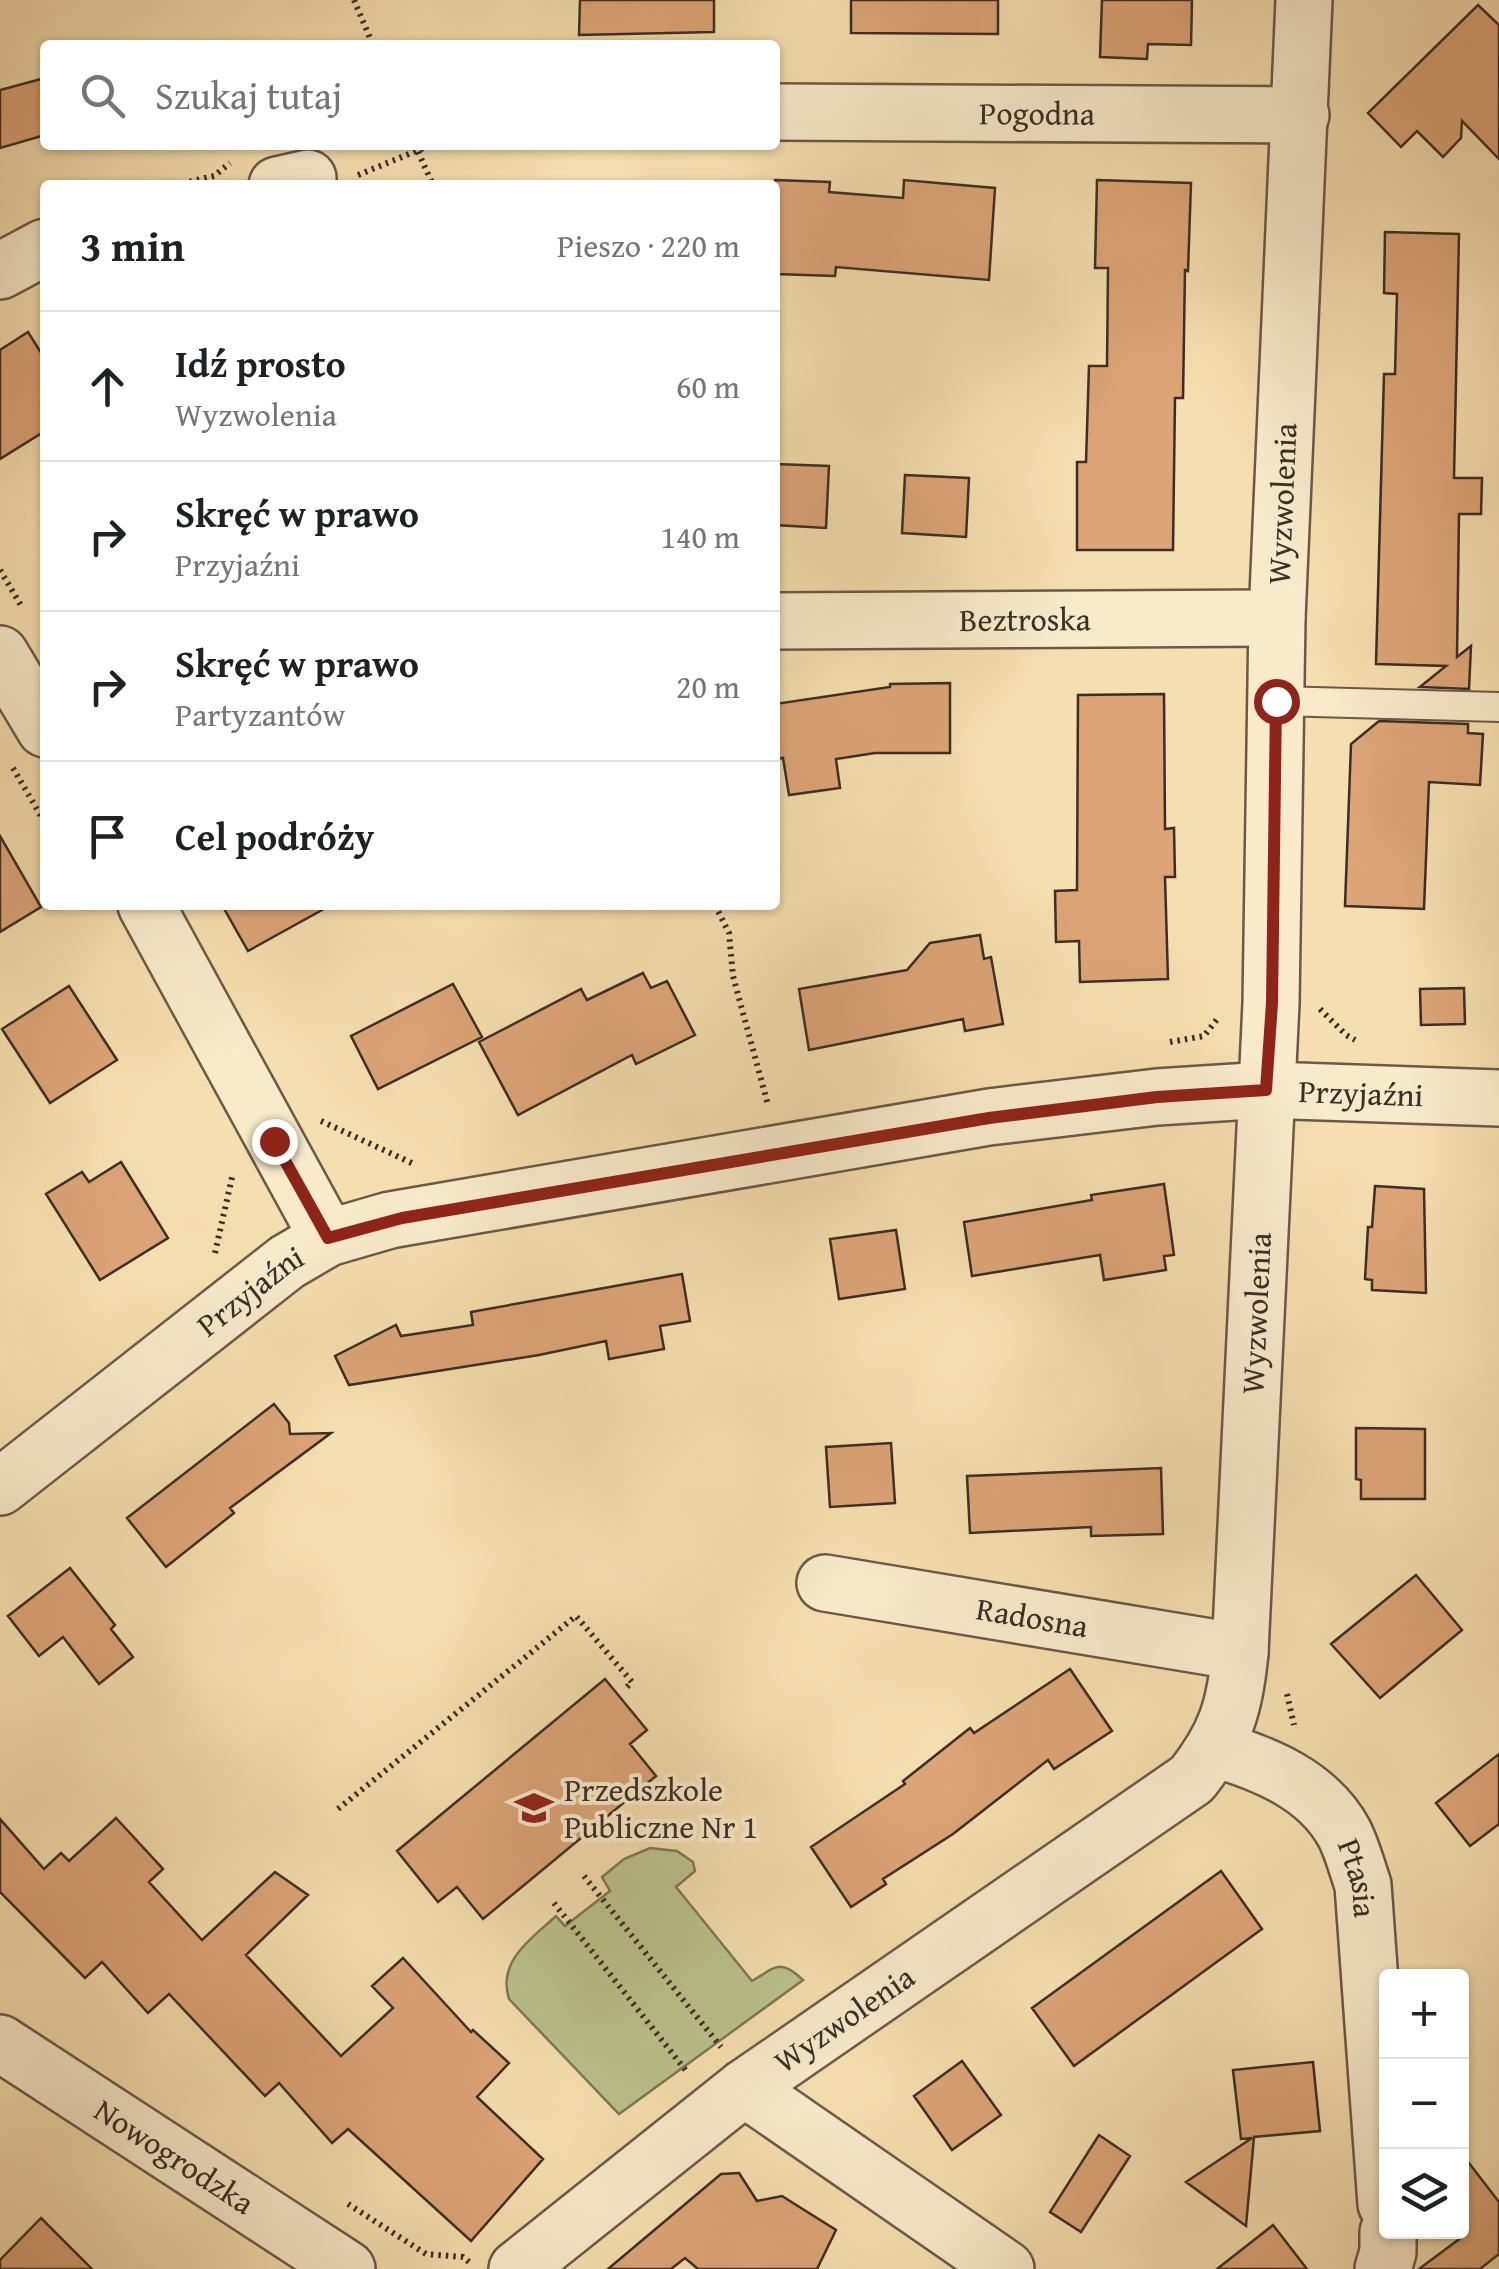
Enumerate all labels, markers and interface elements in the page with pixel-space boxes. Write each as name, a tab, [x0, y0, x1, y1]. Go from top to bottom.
search box	[40, 40, 780, 150]
text: Szukaj tutaj	[155, 67, 342, 123]
icon: search	[75, 68, 130, 123]
street label: Pogodna	[979, 89, 1095, 137]
text: 3 min	[80, 215, 185, 276]
text: Pieszo · 220 m	[557, 222, 740, 269]
text: Idź prosto	[175, 335, 346, 391]
icon: ahead	[80, 359, 135, 414]
text: 60 m	[676, 363, 740, 410]
text: Wyzwolenia	[175, 391, 337, 438]
street label: Wyzwolenia	[1254, 422, 1309, 586]
text: Skręć w prawo	[175, 485, 419, 541]
icon: right	[80, 509, 135, 564]
text: 140 m	[661, 513, 740, 560]
text: Przyjaźni	[175, 541, 300, 588]
street label: Beztroska	[959, 595, 1091, 643]
text: Skręć w prawo	[175, 635, 419, 691]
icon: right	[80, 659, 135, 714]
text: 20 m	[676, 663, 740, 710]
route start	[1254, 679, 1300, 725]
text: Partyzantów	[175, 691, 345, 738]
text: Cel podróży	[175, 808, 374, 864]
icon: arrive	[80, 809, 135, 864]
street label: Przyjaźni	[1298, 1067, 1424, 1118]
route end	[252, 1119, 298, 1165]
street label: Wyzwolenia	[1228, 1231, 1283, 1395]
street label: Przyjaźni	[186, 1233, 312, 1347]
street label: Radosna	[973, 1585, 1092, 1649]
place label: Przedszkole Publiczne Nr 1	[564, 1766, 758, 1850]
school or university icon: Przedszkole Publiczne Nr 1	[513, 1787, 555, 1829]
street label: Ptasia	[1326, 1831, 1389, 1919]
street label: Wyzwolenia	[764, 1953, 924, 2084]
map controls	[1379, 1969, 1469, 2239]
button: +	[1379, 1969, 1469, 2059]
button: −	[1379, 2059, 1469, 2149]
street label: Nowogrodzka	[85, 2087, 264, 2226]
button: layers	[1379, 2149, 1469, 2239]

